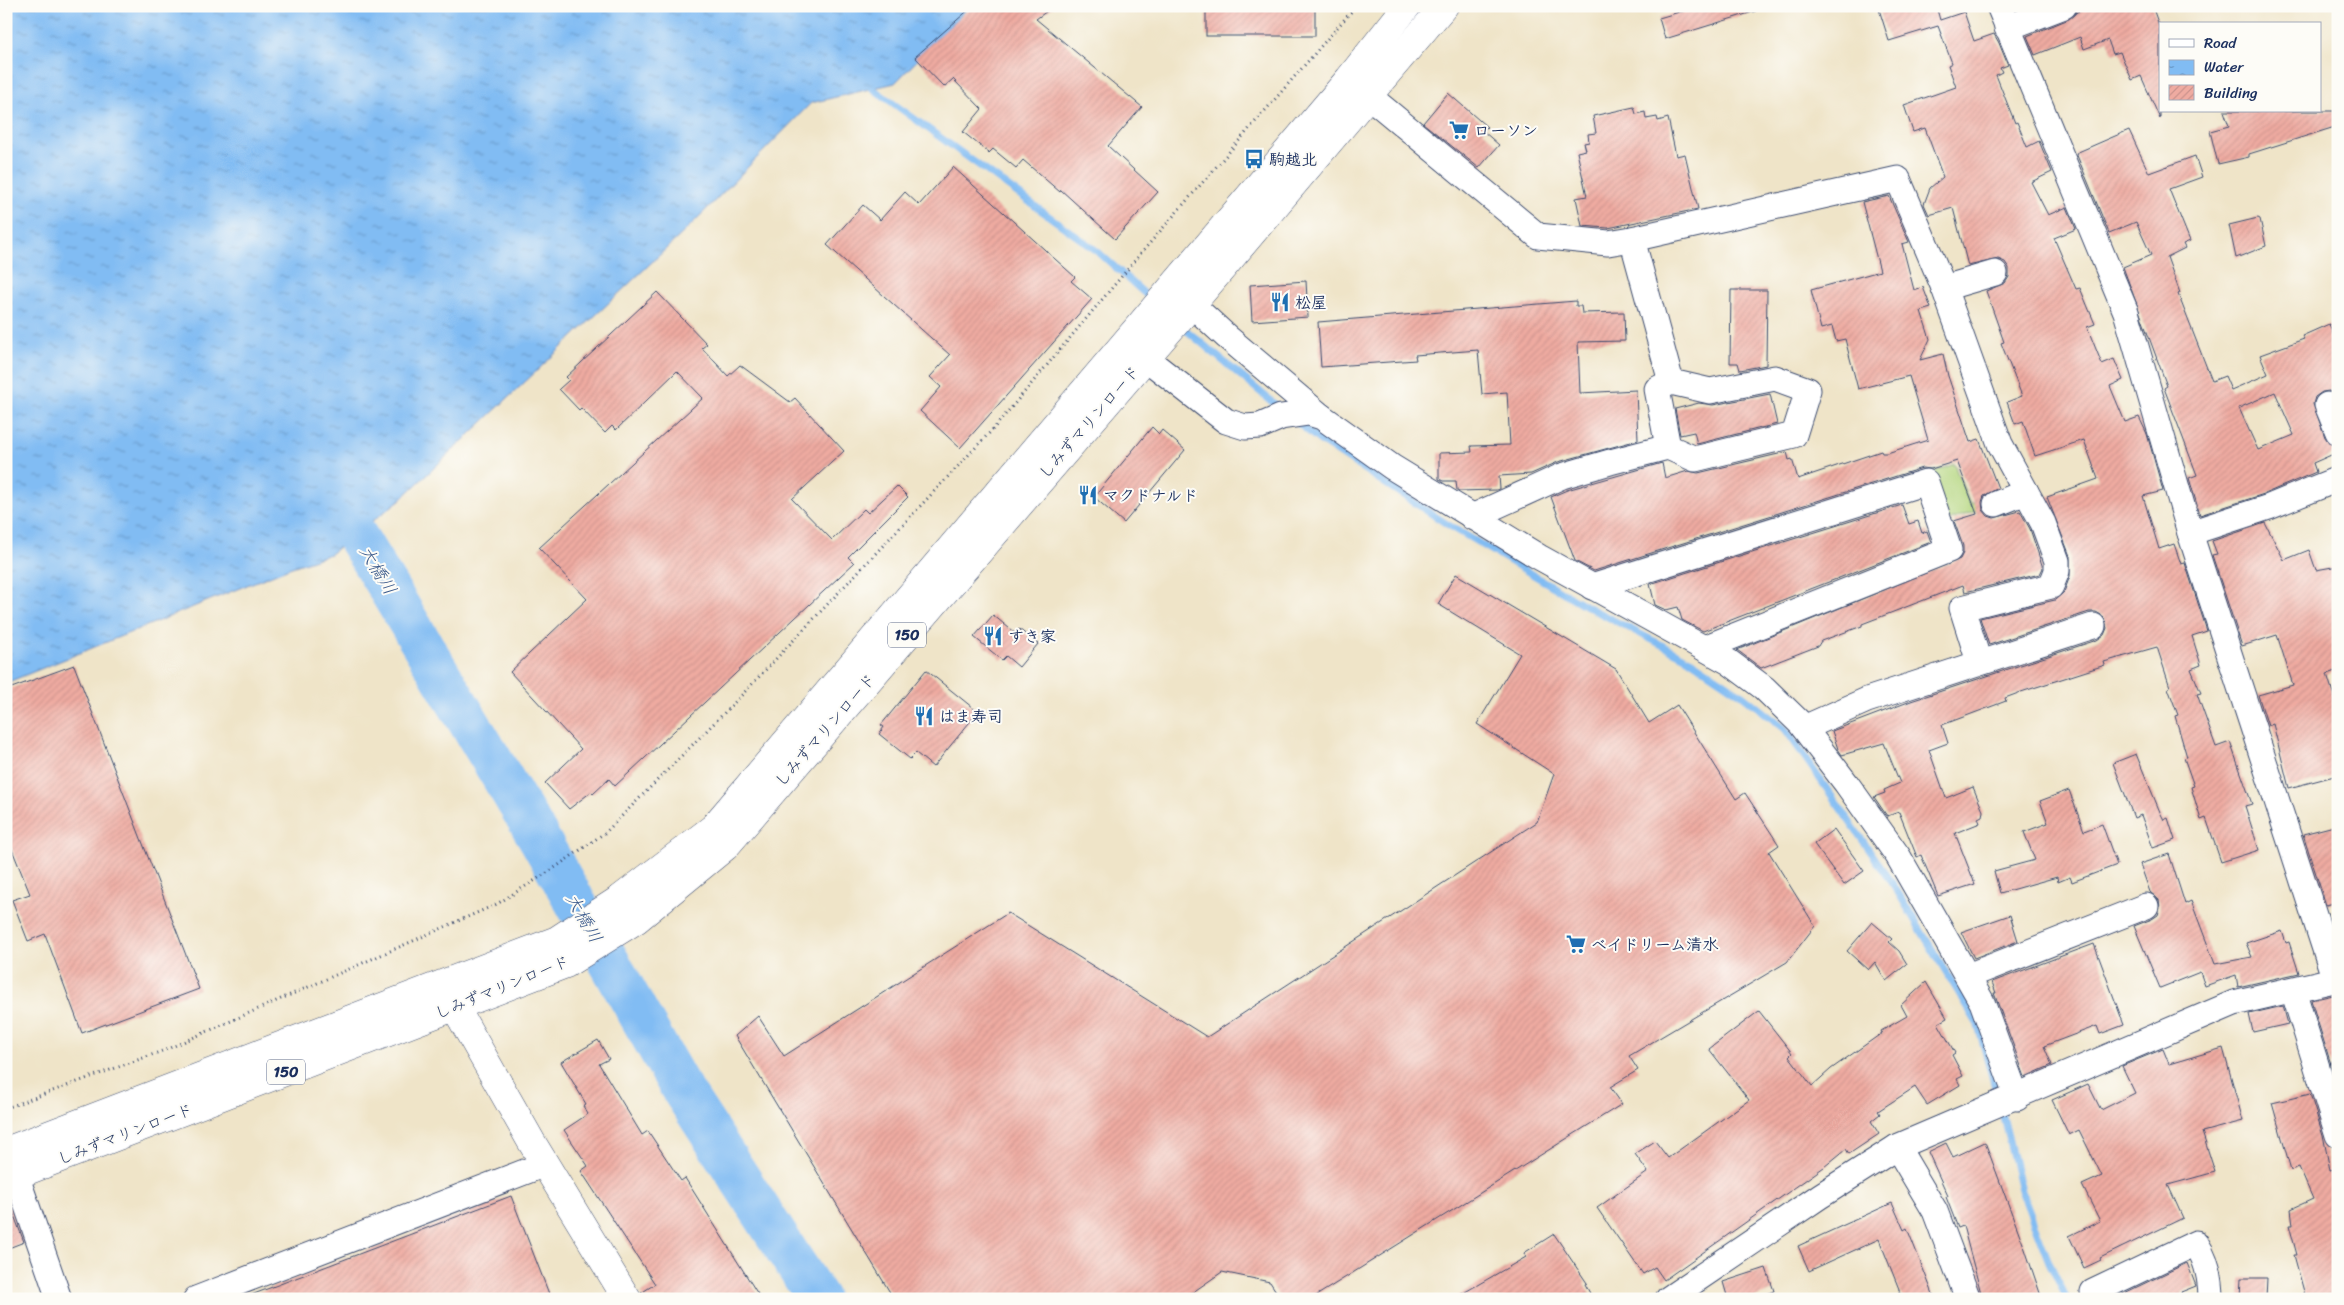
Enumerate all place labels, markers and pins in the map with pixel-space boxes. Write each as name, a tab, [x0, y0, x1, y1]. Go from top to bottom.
place label: ローソン	[1474, 116, 1538, 145]
supermarket icon: ローソン	[1448, 119, 1470, 141]
place label: 駒越北	[1269, 145, 1317, 174]
bus stop icon: 駒越北	[1243, 148, 1265, 170]
place label: 松屋	[1295, 288, 1327, 317]
restaurant icon: 松屋	[1269, 291, 1291, 313]
place label: マクドナルド	[1103, 481, 1198, 510]
restaurant icon: マクドナルド	[1077, 484, 1099, 506]
place label: すき家	[1008, 622, 1056, 651]
restaurant icon: すき家	[982, 625, 1004, 647]
place label: はま寿司	[939, 702, 1003, 731]
restaurant icon: はま寿司	[913, 705, 935, 727]
place label: ベイドリーム清水	[1591, 930, 1719, 959]
supermarket icon: ベイドリーム清水	[1565, 933, 1587, 955]

